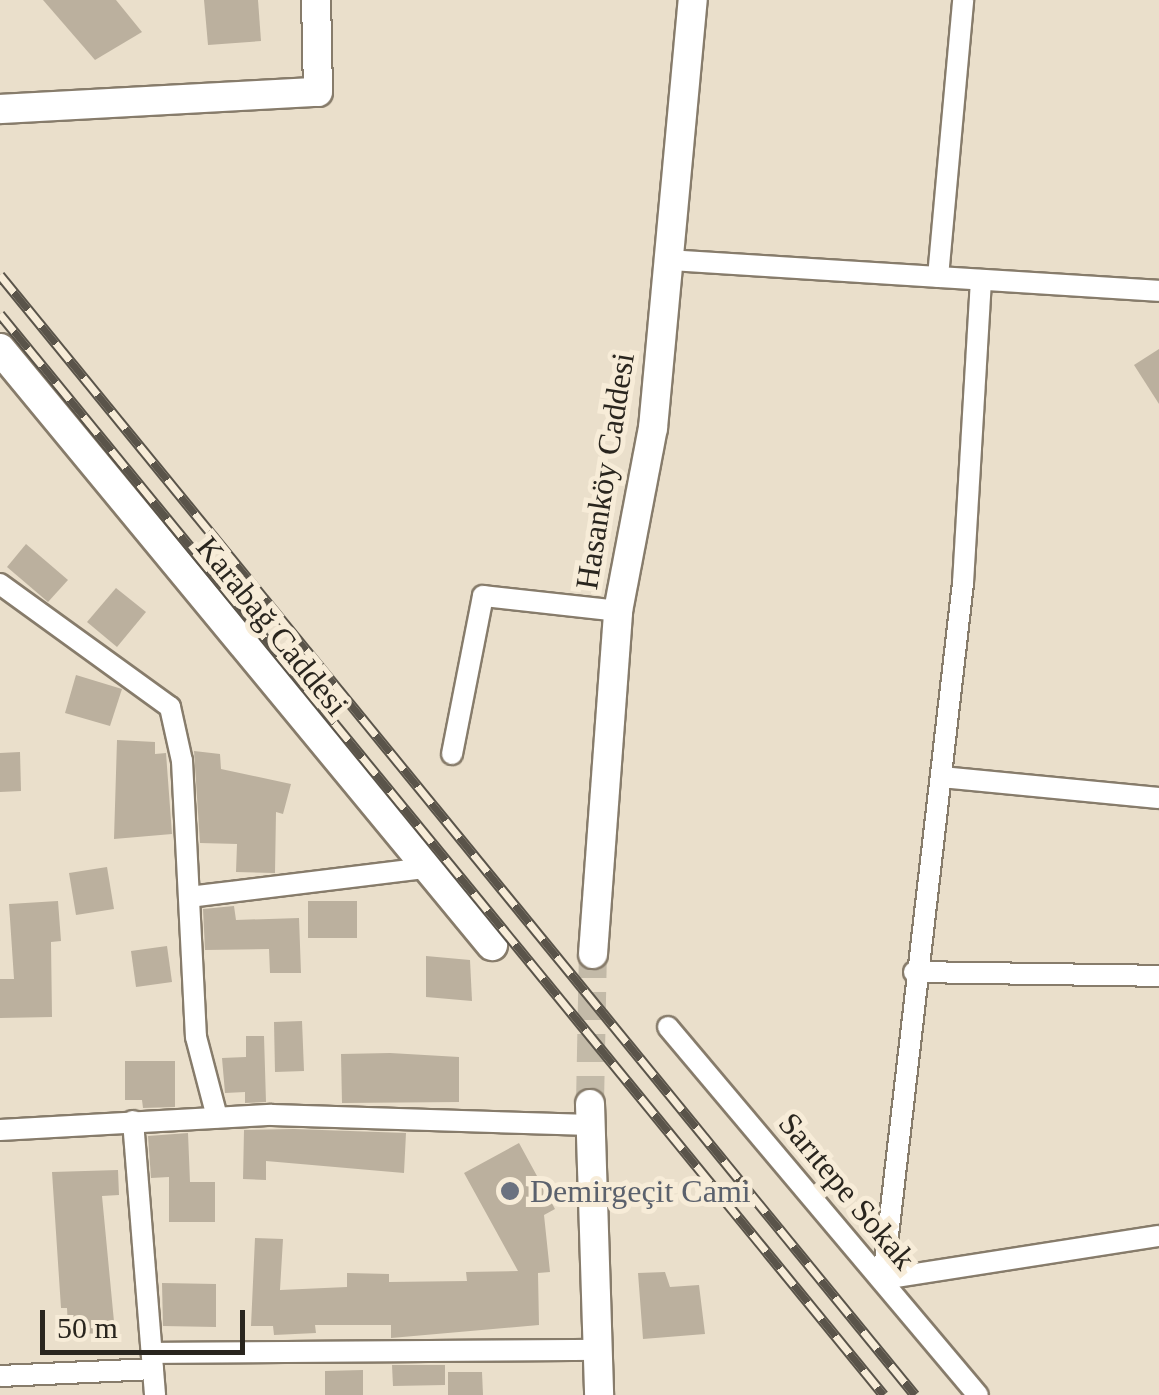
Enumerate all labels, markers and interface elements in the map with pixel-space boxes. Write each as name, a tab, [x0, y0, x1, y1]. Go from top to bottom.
street label: Hasanköy Caddesi	[567, 350, 643, 592]
street label: Karabağ Caddesi	[188, 529, 356, 723]
street label: Sarıtepe Sokak	[770, 1105, 924, 1277]
place label: Demirgeçit Cami	[530, 1172, 751, 1210]
marker: Demirgeçit Cami	[499, 1180, 521, 1202]
scale bar	[45, 1290, 250, 1352]
text: 50 m	[57, 1311, 118, 1344]

